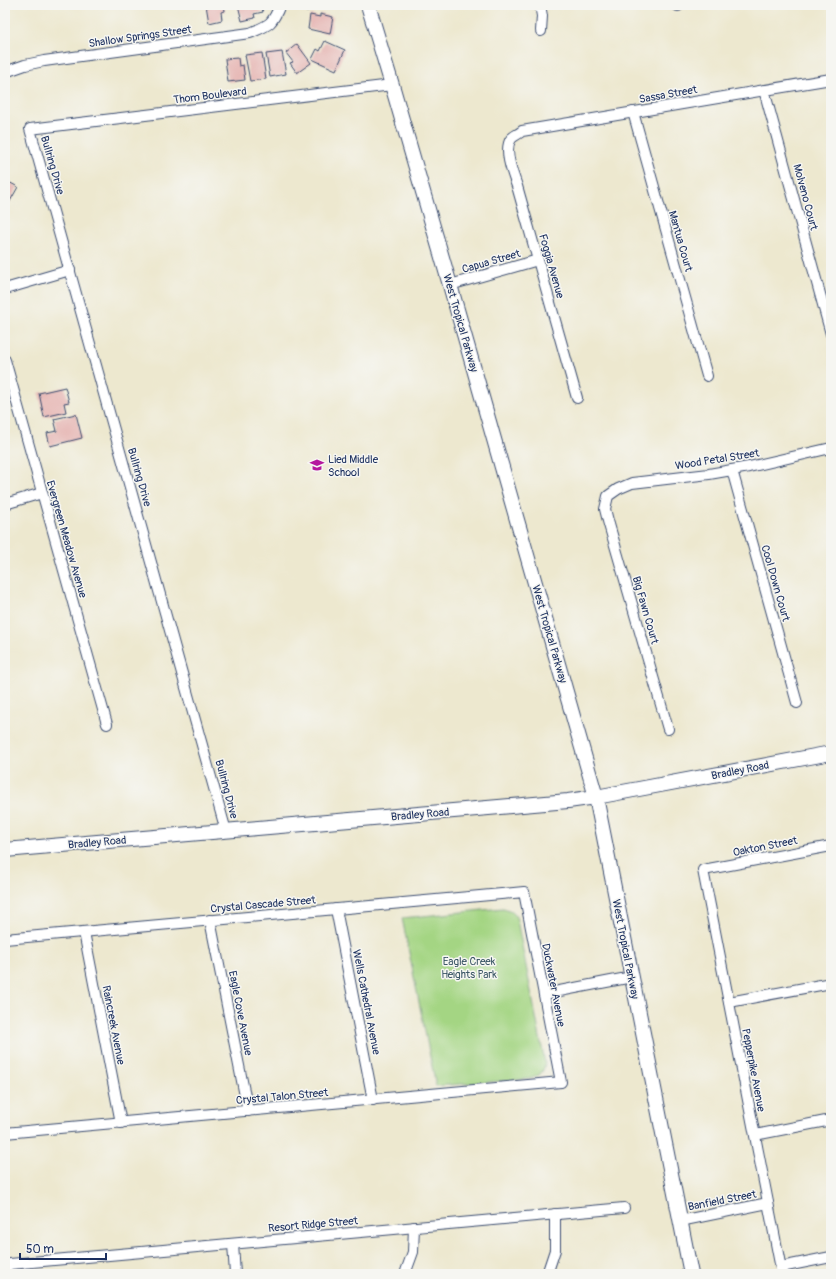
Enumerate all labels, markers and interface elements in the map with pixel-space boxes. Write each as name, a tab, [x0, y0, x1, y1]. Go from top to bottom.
street label: Shallow Springs Street	[88, 23, 193, 50]
street label: Sassa Street	[638, 83, 699, 106]
street label: Thom Boulevard	[173, 85, 248, 106]
street label: Bullring Drive	[38, 134, 67, 197]
street label: Molveno Court	[790, 163, 821, 232]
street label: Mantua Court	[666, 209, 696, 274]
street label: Foggia Avenue	[536, 232, 567, 300]
street label: Capua Street	[461, 247, 522, 276]
street label: West Tropical Parkway	[440, 273, 481, 374]
street label: Bullring Drive	[125, 446, 154, 509]
street label: Wood Petal Street	[674, 446, 761, 473]
place label: Lied Middle School	[328, 453, 379, 479]
school or university icon: Lied Middle School	[309, 457, 325, 473]
street label: Evergreen Meadow Avenue	[44, 479, 90, 600]
street label: Cool Down Court	[758, 543, 793, 623]
street label: Big Fawn Court	[630, 575, 662, 646]
street label: West Tropical Parkway	[529, 584, 570, 685]
street label: Bullring Drive	[212, 758, 241, 821]
street label: Bradley Road	[710, 759, 770, 782]
street label: Bradley Road	[390, 805, 450, 824]
street label: Bradley Road	[67, 833, 127, 852]
street label: Oakton Street	[732, 834, 799, 859]
street label: Crystal Cascade Street	[210, 893, 317, 916]
street label: West Tropical Parkway	[609, 898, 642, 1000]
street label: Duckwater Avenue	[539, 942, 568, 1028]
street label: Wells Cathedral Avenue	[350, 948, 383, 1057]
park label: Eagle Creek Heights Park	[441, 955, 497, 981]
street label: Eagle Cove Avenue	[226, 970, 255, 1057]
street label: Raincreek Avenue	[99, 984, 128, 1066]
street label: Pepperpike Avenue	[739, 1027, 768, 1113]
street label: Crystal Talon Street	[235, 1086, 329, 1107]
street label: Banfield Street	[687, 1187, 758, 1213]
street label: Resort Ridge Street	[268, 1214, 359, 1235]
scale bar	[20, 1235, 106, 1261]
text: 50 m	[26, 1242, 54, 1257]

